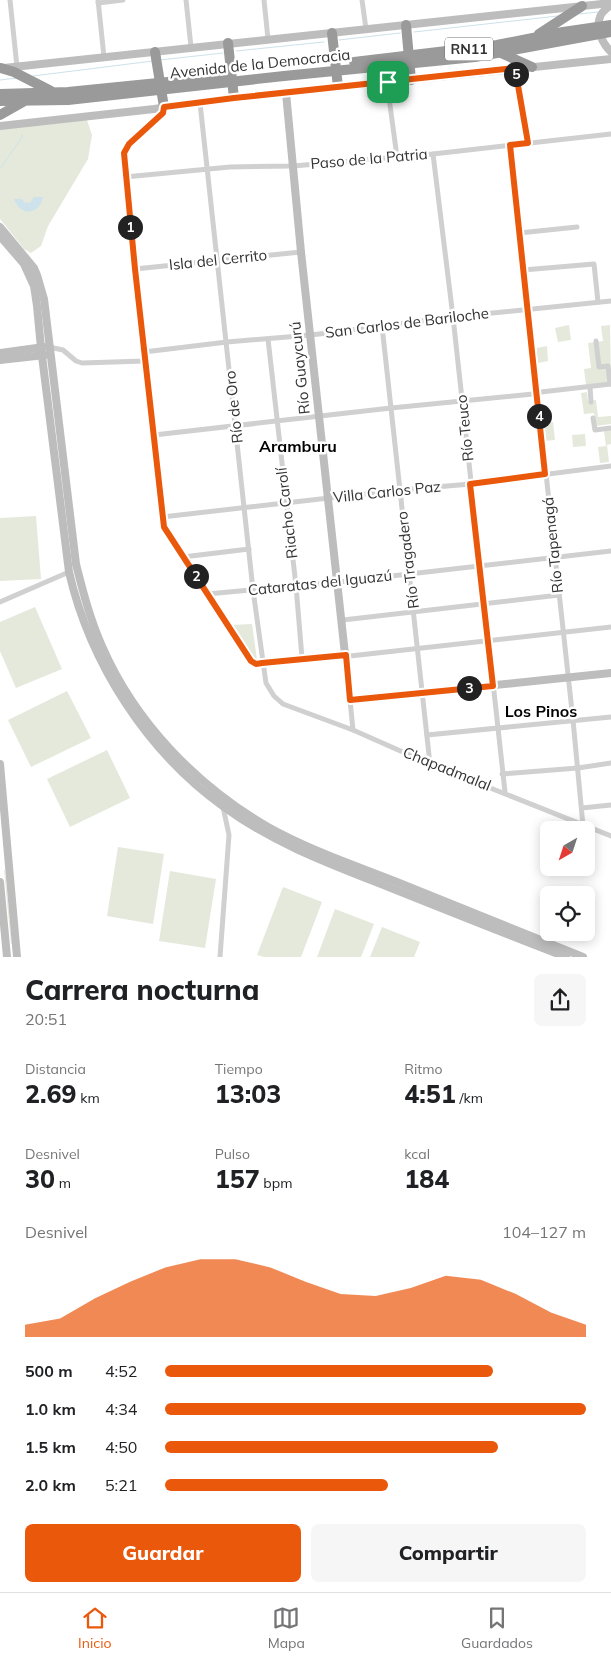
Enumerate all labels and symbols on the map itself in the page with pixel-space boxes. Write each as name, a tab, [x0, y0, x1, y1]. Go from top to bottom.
road number: RN11	[445, 38, 493, 61]
street label: Avenida de la Democracia	[169, 45, 351, 82]
pin	[367, 61, 409, 103]
pin: 5	[504, 62, 528, 86]
street label: Paso de la Patria	[310, 144, 428, 173]
pin: 1	[118, 214, 142, 240]
street label: Isla del Cerrito	[168, 245, 268, 274]
street label: San Carlos de Bariloche	[324, 303, 490, 342]
street label: Río Guaycurú	[285, 321, 314, 415]
street label: Río de Oro	[220, 370, 247, 444]
street label: Río Teuco	[452, 394, 477, 462]
pin: 4	[526, 404, 552, 428]
district label: Aramburu	[259, 436, 337, 456]
street label: Riacho Carolí	[271, 465, 302, 560]
street label: Villa Carlos Paz	[332, 476, 442, 507]
street label: Río Tapenagá	[538, 496, 567, 594]
street label: Río Tragadero	[392, 510, 423, 610]
pin: 2	[184, 564, 208, 588]
street label: Cataratas del Iguazú	[247, 565, 393, 600]
pin: 3	[456, 676, 482, 700]
district label: Los Pinos	[505, 701, 577, 721]
street label: Chapadmalal	[400, 742, 494, 795]
north arrow	[540, 821, 595, 876]

